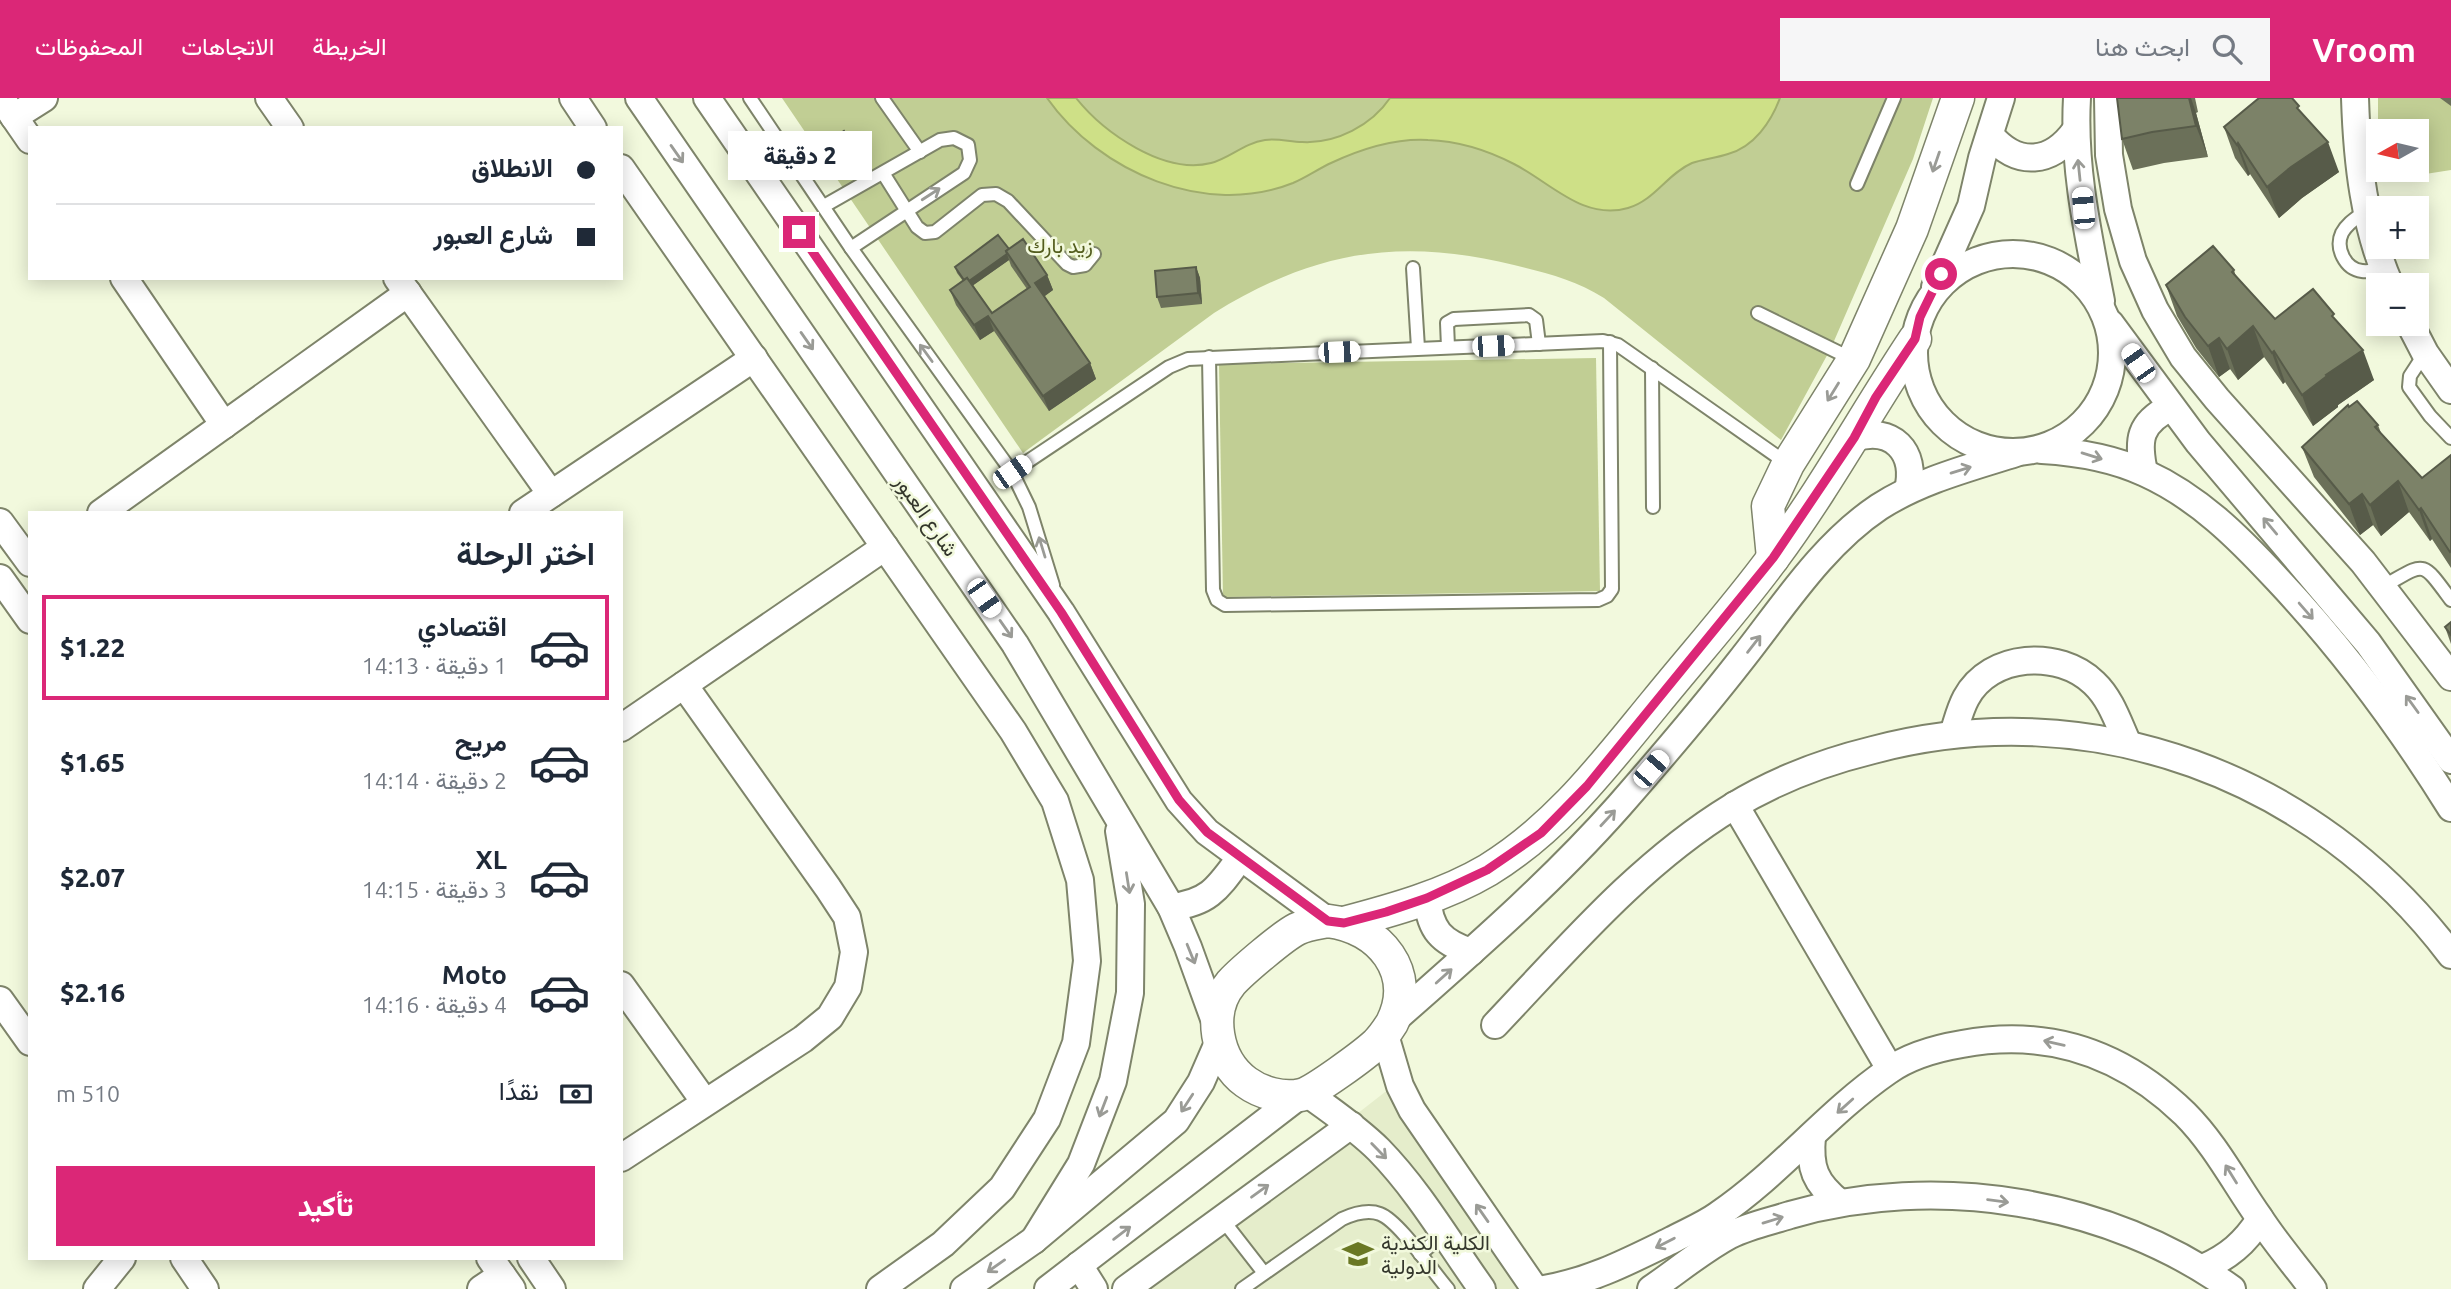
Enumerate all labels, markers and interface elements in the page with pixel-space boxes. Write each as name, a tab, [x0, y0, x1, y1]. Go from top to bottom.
search box	[1780, 18, 2270, 81]
icon: search	[2208, 30, 2246, 68]
text: Vroom	[2312, 31, 2416, 68]
text: ابحث هنا	[2095, 32, 2190, 61]
text: المحفوظات	[35, 33, 143, 60]
text: الاتجاهات	[181, 33, 274, 60]
text: الخريطة	[312, 33, 387, 60]
north arrow	[2366, 119, 2429, 182]
map controls	[2366, 119, 2429, 336]
callout: 2 دقيقة	[727, 130, 871, 180]
text: 2 دقيقة	[764, 143, 836, 168]
one-way arrow	[670, 144, 684, 163]
one-way arrow	[1929, 151, 1941, 173]
text: الانطلاق	[471, 153, 553, 182]
one-way arrow	[2072, 159, 2085, 182]
one-way arrow	[921, 186, 941, 200]
car	[2071, 186, 2096, 230]
button: +	[2366, 196, 2429, 259]
route end	[783, 216, 815, 248]
text: شارع العبور	[433, 220, 553, 249]
park label: زيد بارك	[1027, 233, 1093, 259]
route start	[1925, 258, 1957, 290]
button: −	[2366, 273, 2429, 336]
one-way arrow	[800, 331, 814, 350]
car	[1472, 335, 1515, 357]
car	[2118, 340, 2159, 386]
car	[1318, 341, 1361, 363]
one-way arrow	[919, 344, 933, 363]
one-way arrow	[1826, 382, 1841, 401]
car	[989, 451, 1036, 493]
one-way arrow	[2081, 451, 2103, 464]
one-way arrow	[1949, 463, 1971, 476]
street label: شارع العبور	[887, 469, 964, 562]
one-way arrow	[2262, 517, 2278, 535]
text: اختر الرحلة	[456, 535, 595, 571]
one-way arrow	[1034, 536, 1047, 558]
car	[964, 575, 1005, 621]
one-way arrow	[2298, 602, 2314, 620]
text: اقتصادي	[418, 612, 507, 641]
icon: car	[528, 616, 591, 679]
one-way arrow	[999, 619, 1013, 638]
text: $1.22	[60, 633, 125, 662]
one-way arrow	[1746, 635, 1761, 654]
text: 1 دقيقة · 14:13	[362, 653, 507, 678]
one-way arrow	[2405, 695, 2419, 714]
text: مريح	[455, 727, 507, 756]
icon: car	[528, 731, 591, 794]
car	[1630, 746, 1673, 792]
text: $1.65	[60, 748, 125, 777]
text: 2 دقيقة · 14:14	[362, 768, 507, 793]
one-way arrow	[1599, 810, 1616, 827]
text: XL	[476, 845, 507, 874]
icon: car	[528, 846, 591, 909]
text: $2.07	[60, 863, 125, 892]
one-way arrow	[1122, 871, 1135, 894]
text: 3 دقيقة · 14:15	[362, 877, 507, 902]
one-way arrow	[1185, 943, 1198, 965]
text: Moto	[442, 960, 507, 989]
icon: car	[528, 961, 591, 1024]
one-way arrow	[1435, 968, 1453, 984]
text: $2.16	[60, 978, 125, 1007]
text: 4 دقيقة · 14:16	[362, 992, 507, 1017]
one-way arrow	[2043, 1035, 2066, 1049]
icon: cash	[557, 1075, 595, 1113]
text: نقدًا	[499, 1076, 539, 1105]
text: 510 m	[56, 1081, 120, 1106]
one-way arrow	[1180, 1093, 1195, 1112]
one-way arrow	[1095, 1095, 1108, 1117]
one-way arrow	[1837, 1097, 1854, 1114]
one-way arrow	[1370, 1142, 1387, 1159]
one-way arrow	[2224, 1164, 2238, 1184]
button: تأكيد	[56, 1166, 595, 1246]
one-way arrow	[1250, 1184, 1269, 1198]
one-way arrow	[1986, 1194, 2009, 1207]
one-way arrow	[1475, 1204, 1489, 1223]
one-way arrow	[1762, 1213, 1784, 1226]
one-way arrow	[1112, 1225, 1131, 1240]
place label: الكلية الكندية الدولية	[1381, 1230, 1490, 1280]
school or university icon: الكلية الكندية الدولية	[1341, 1237, 1375, 1271]
one-way arrow	[1655, 1237, 1676, 1250]
one-way arrow	[987, 1259, 1006, 1273]

